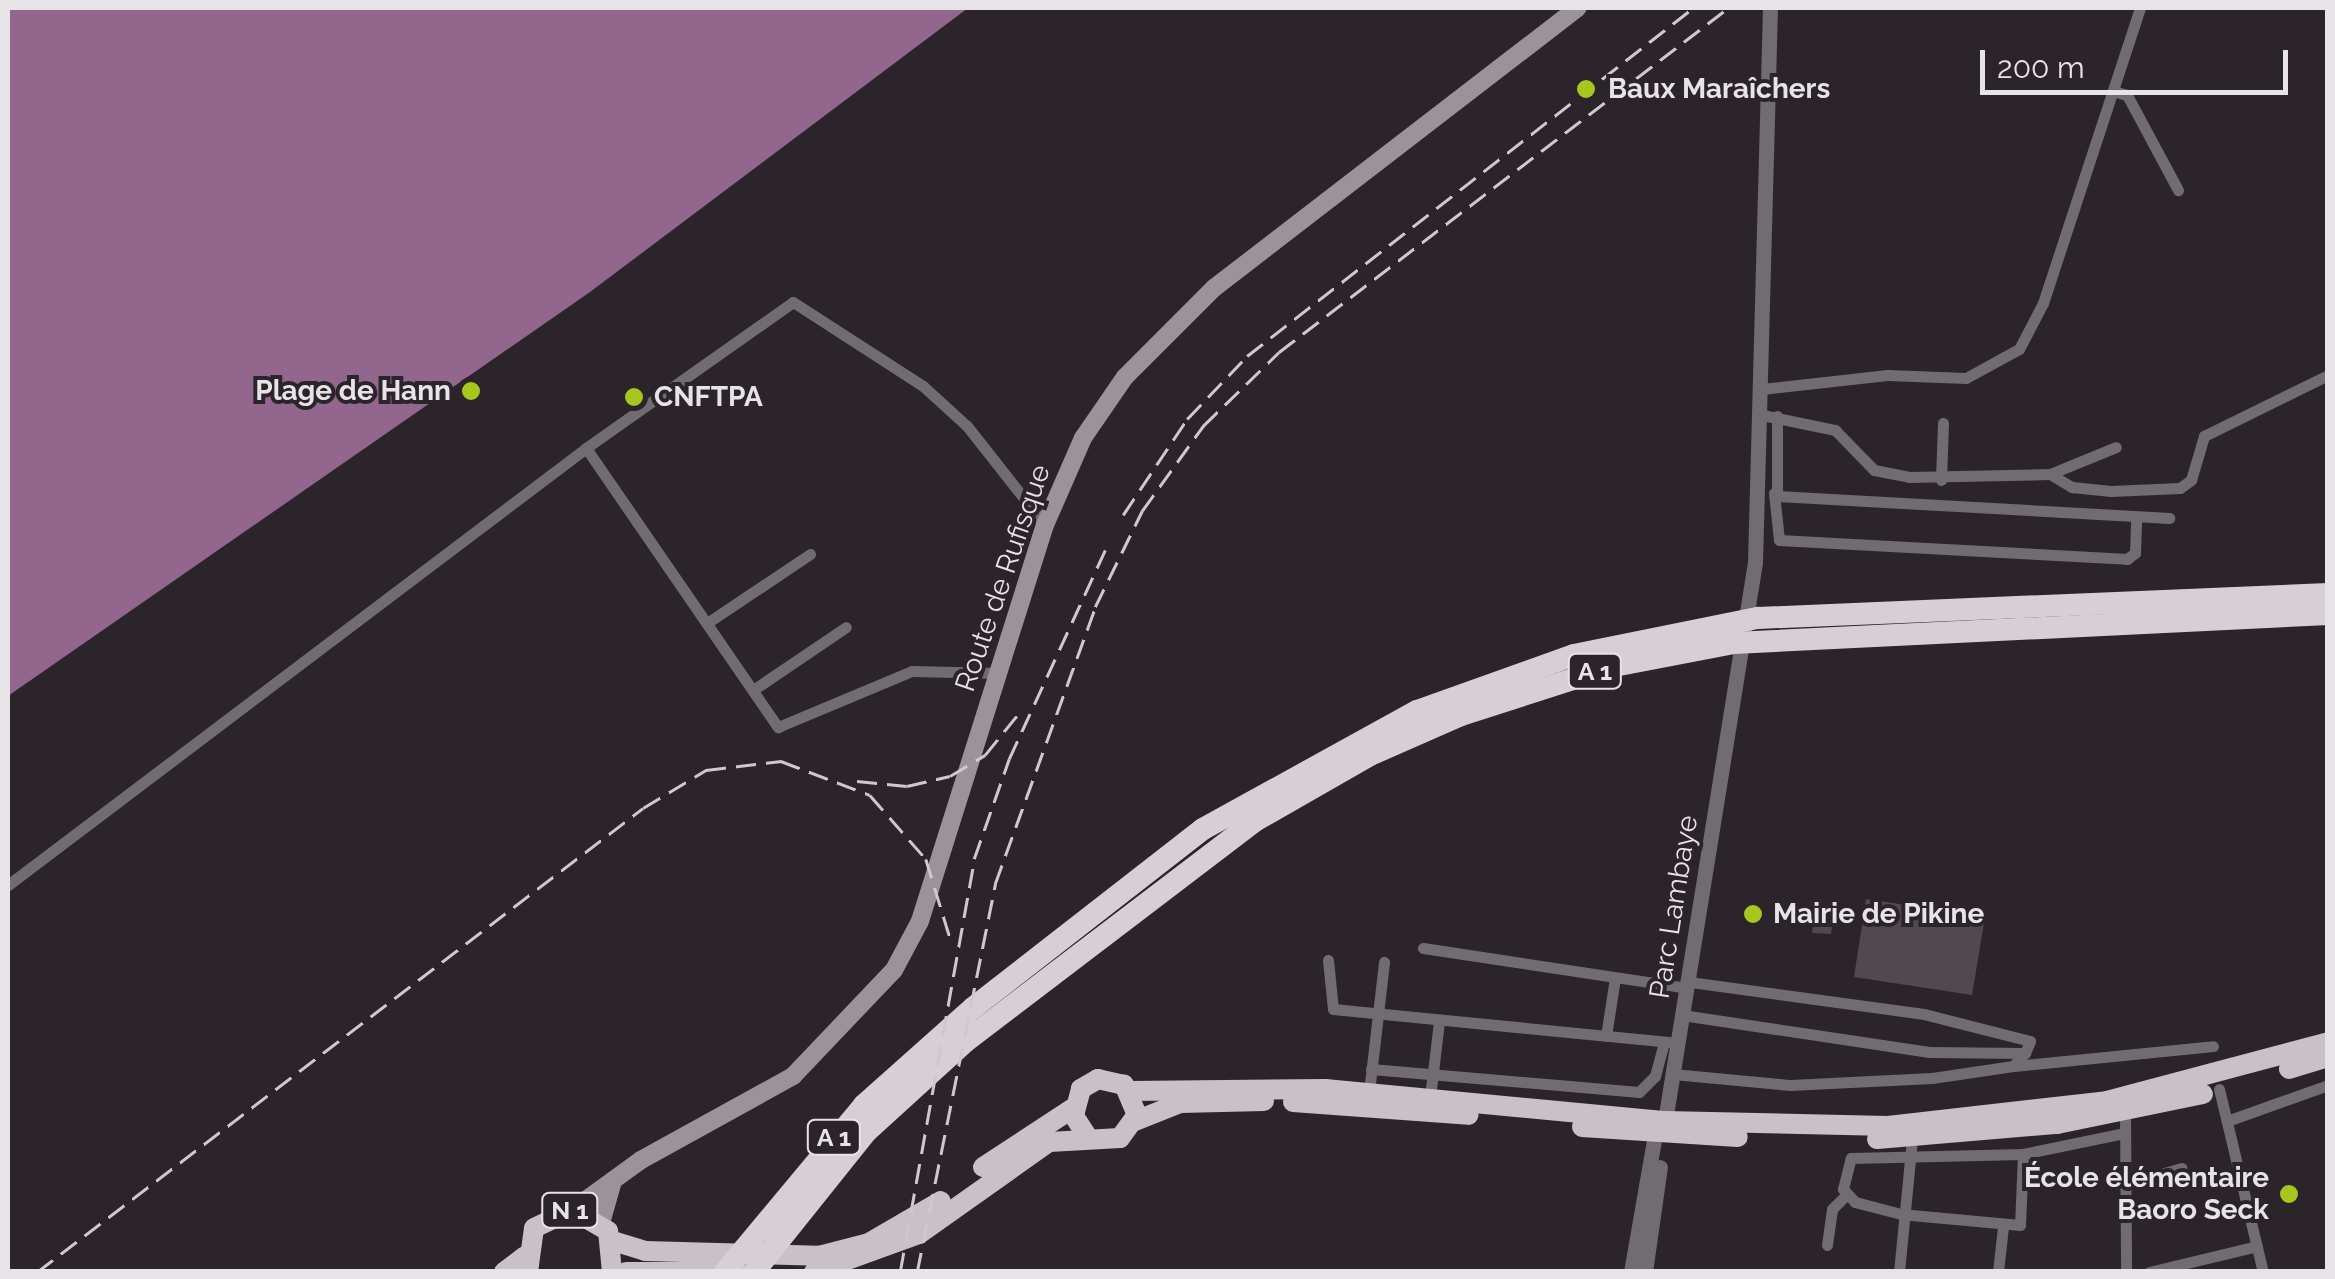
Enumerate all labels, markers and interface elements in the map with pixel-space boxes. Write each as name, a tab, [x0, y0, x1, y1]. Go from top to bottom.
scale bar	[1985, 30, 2292, 92]
text: 200 m	[1997, 50, 2085, 85]
place label: Baux Maraîchers	[1608, 72, 1830, 106]
marker: Baux Maraîchers	[1573, 76, 1599, 102]
place label: Plage de Hann	[255, 374, 451, 408]
marker: Plage de Hann	[460, 380, 482, 402]
place label: CNFTPA	[654, 380, 763, 414]
marker: CNFTPA	[623, 386, 645, 408]
street label: Route de Rufisque	[948, 460, 1058, 696]
road number: A 1	[1565, 651, 1625, 691]
street label: Parc Lambaye	[1643, 813, 1705, 1001]
place label: Mairie de Pikine	[1773, 897, 1984, 931]
marker: Mairie de Pikine	[1742, 903, 1764, 925]
road number: A 1	[804, 1117, 864, 1157]
place label: École élémentaire Baoro Seck	[2024, 1161, 2269, 1227]
marker: École élémentaire Baoro Seck	[2278, 1183, 2300, 1205]
road number: N 1	[540, 1190, 600, 1230]

